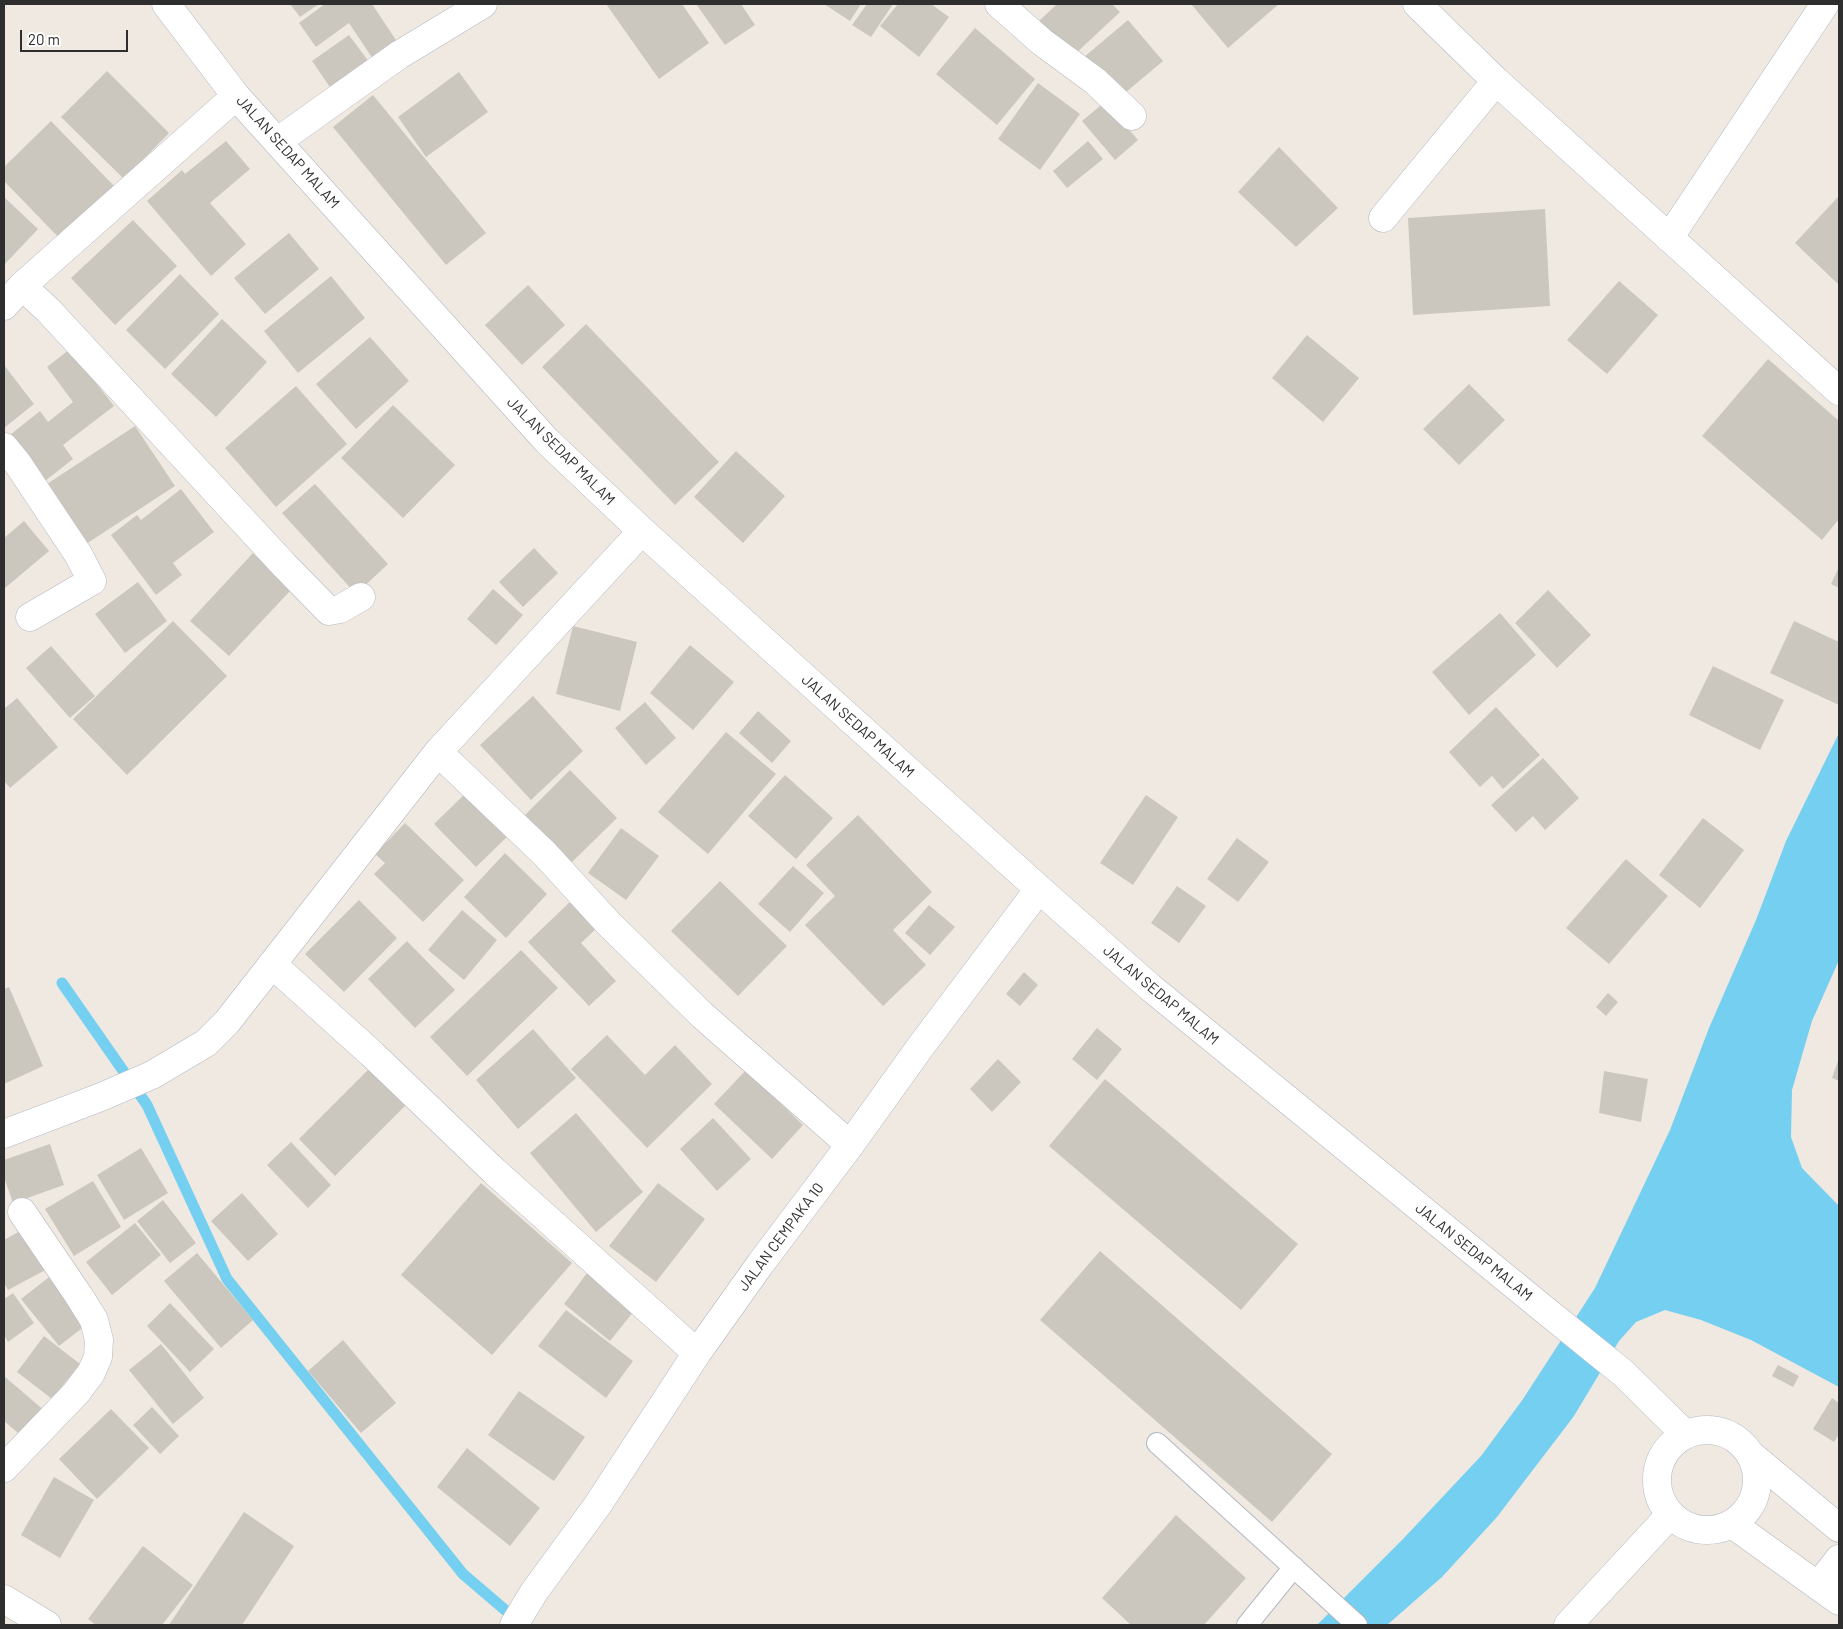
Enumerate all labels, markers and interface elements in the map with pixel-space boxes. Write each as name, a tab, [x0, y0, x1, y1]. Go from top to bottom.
scale bar	[22, 20, 130, 52]
text: 20 m	[28, 30, 60, 48]
street label: JALAN SEDAP MALAM	[233, 92, 343, 212]
street label: JALAN SEDAP MALAM	[503, 393, 619, 509]
street label: JALAN SEDAP MALAM	[798, 671, 918, 781]
street label: JALAN SEDAP MALAM	[1099, 941, 1223, 1049]
street label: JALAN CEMPAKA 10	[734, 1179, 828, 1295]
street label: JALAN SEDAP MALAM	[1412, 1199, 1536, 1305]

